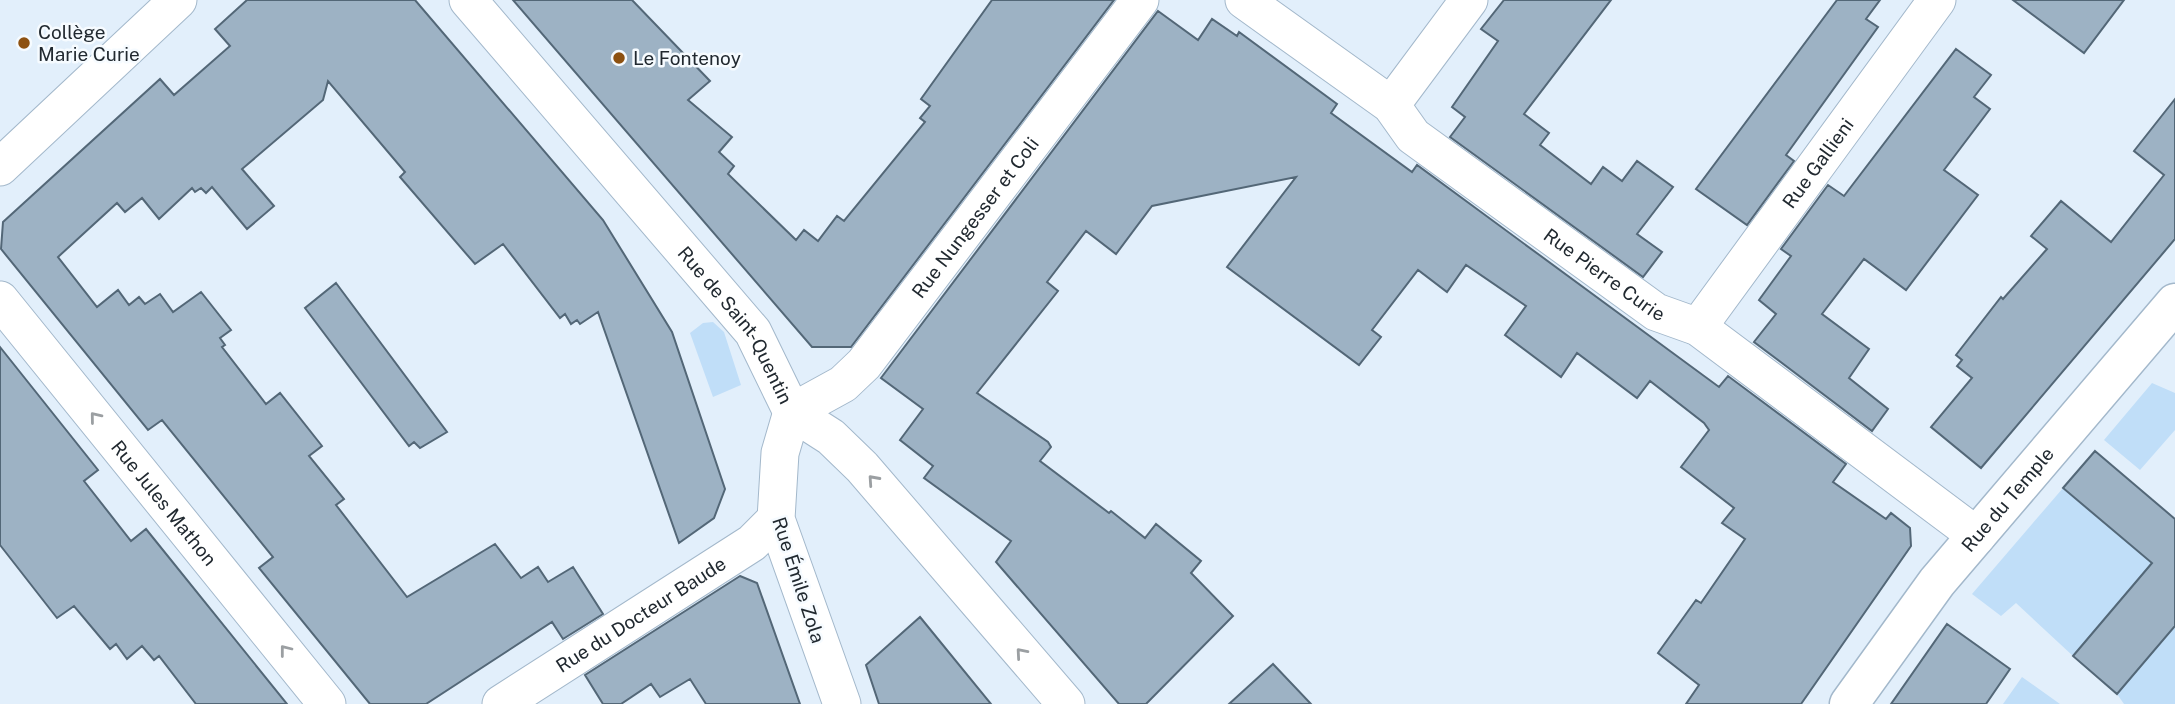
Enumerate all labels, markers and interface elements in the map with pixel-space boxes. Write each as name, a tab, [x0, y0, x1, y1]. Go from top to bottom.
place label: Collège Marie Curie	[38, 21, 140, 65]
marker: Collège Marie Curie	[16, 35, 32, 51]
place label: Le Fontenoy	[633, 47, 741, 69]
marker: Le Fontenoy	[611, 50, 627, 66]
street label: Rue Gallieni	[1778, 114, 1858, 212]
street label: Rue Nungesser et Coli	[907, 133, 1043, 302]
street label: Rue Pierre Curie	[1540, 224, 1667, 325]
street label: Rue de Saint-Quentin	[673, 242, 797, 407]
one-way arrow	[91, 412, 103, 425]
street label: Rue Jules Mathon	[107, 436, 221, 570]
street label: Rue du Temple	[1957, 443, 2058, 556]
one-way arrow	[869, 475, 881, 488]
street label: Rue Émile Zola	[768, 514, 830, 646]
street label: Rue du Docteur Baude	[552, 552, 730, 677]
one-way arrow	[281, 646, 293, 659]
one-way arrow	[1017, 648, 1029, 661]

